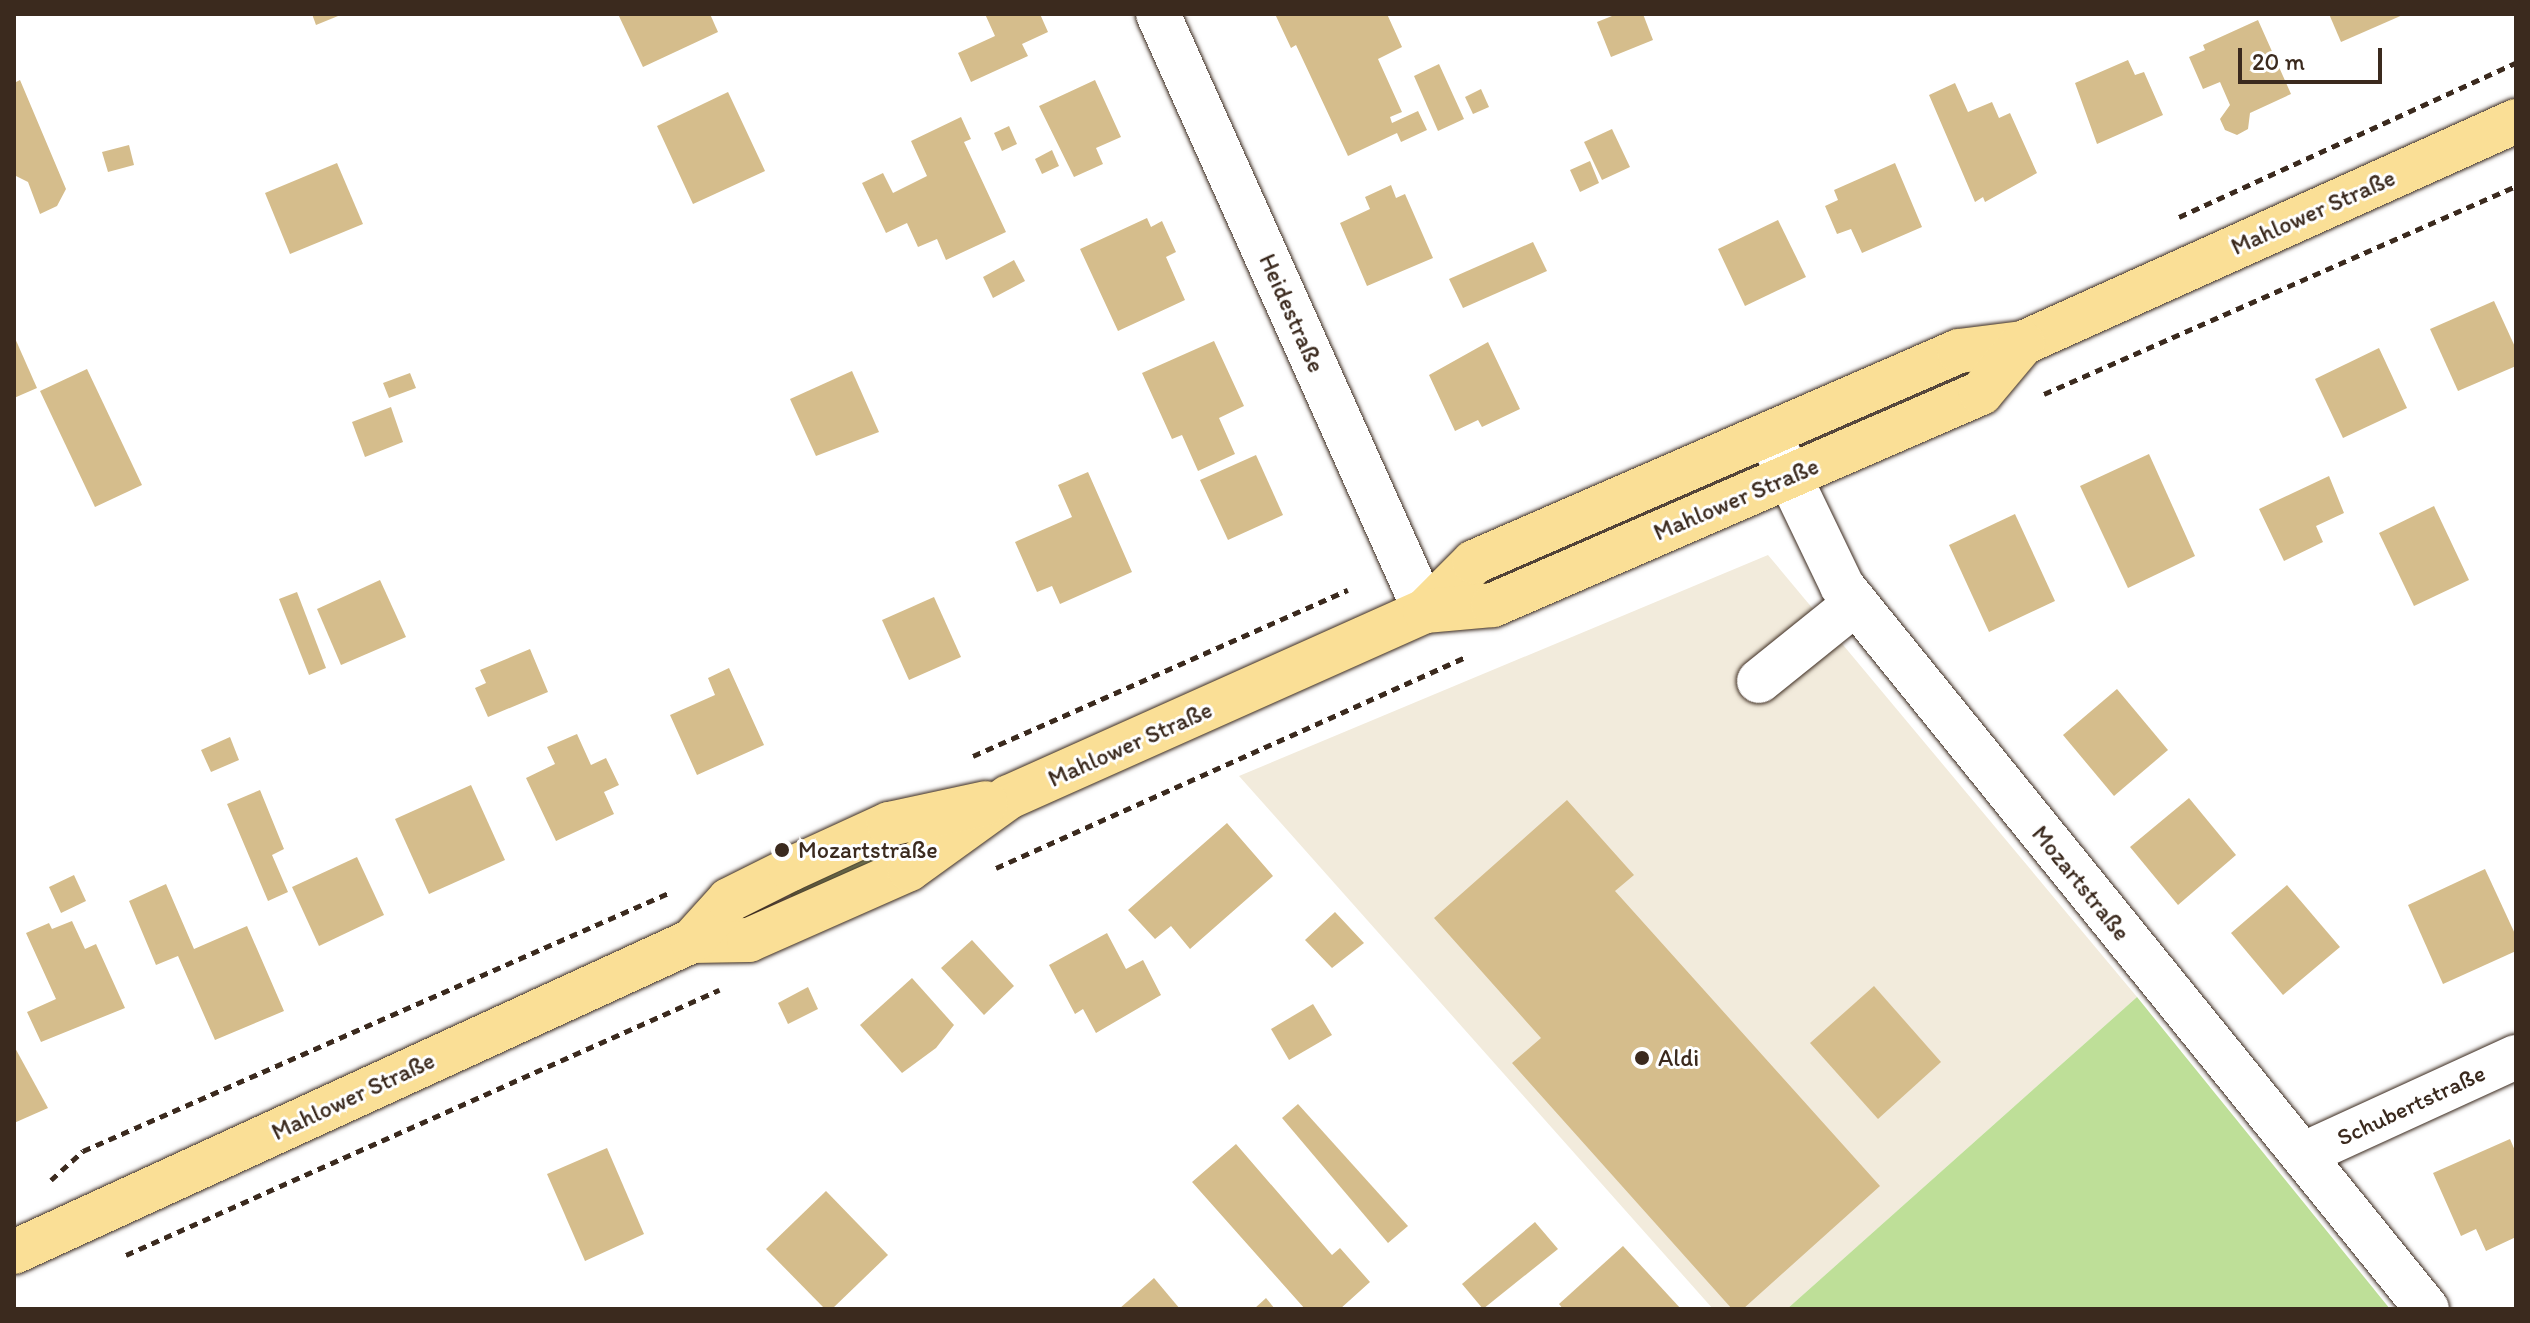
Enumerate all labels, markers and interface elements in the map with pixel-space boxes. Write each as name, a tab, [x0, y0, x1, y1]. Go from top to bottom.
scale bar	[2242, 32, 2386, 82]
text: 20 m	[2252, 47, 2305, 76]
street label: Mahlower Straße	[2227, 163, 2399, 261]
street label: Heidestraße	[1253, 249, 1331, 377]
street label: Mahlower Straße	[1649, 451, 1823, 547]
street label: Mahlower Straße	[1044, 695, 1216, 793]
street label: Mozartstraße	[2026, 820, 2136, 946]
place label: Mozartstraße	[798, 836, 938, 864]
marker: Mozartstraße	[773, 841, 791, 859]
place label: Aldi	[1658, 1044, 1699, 1072]
street label: Mahlower Straße	[267, 1046, 439, 1146]
marker: Aldi	[1633, 1049, 1651, 1067]
street label: Schubertstraße	[2332, 1058, 2490, 1152]

